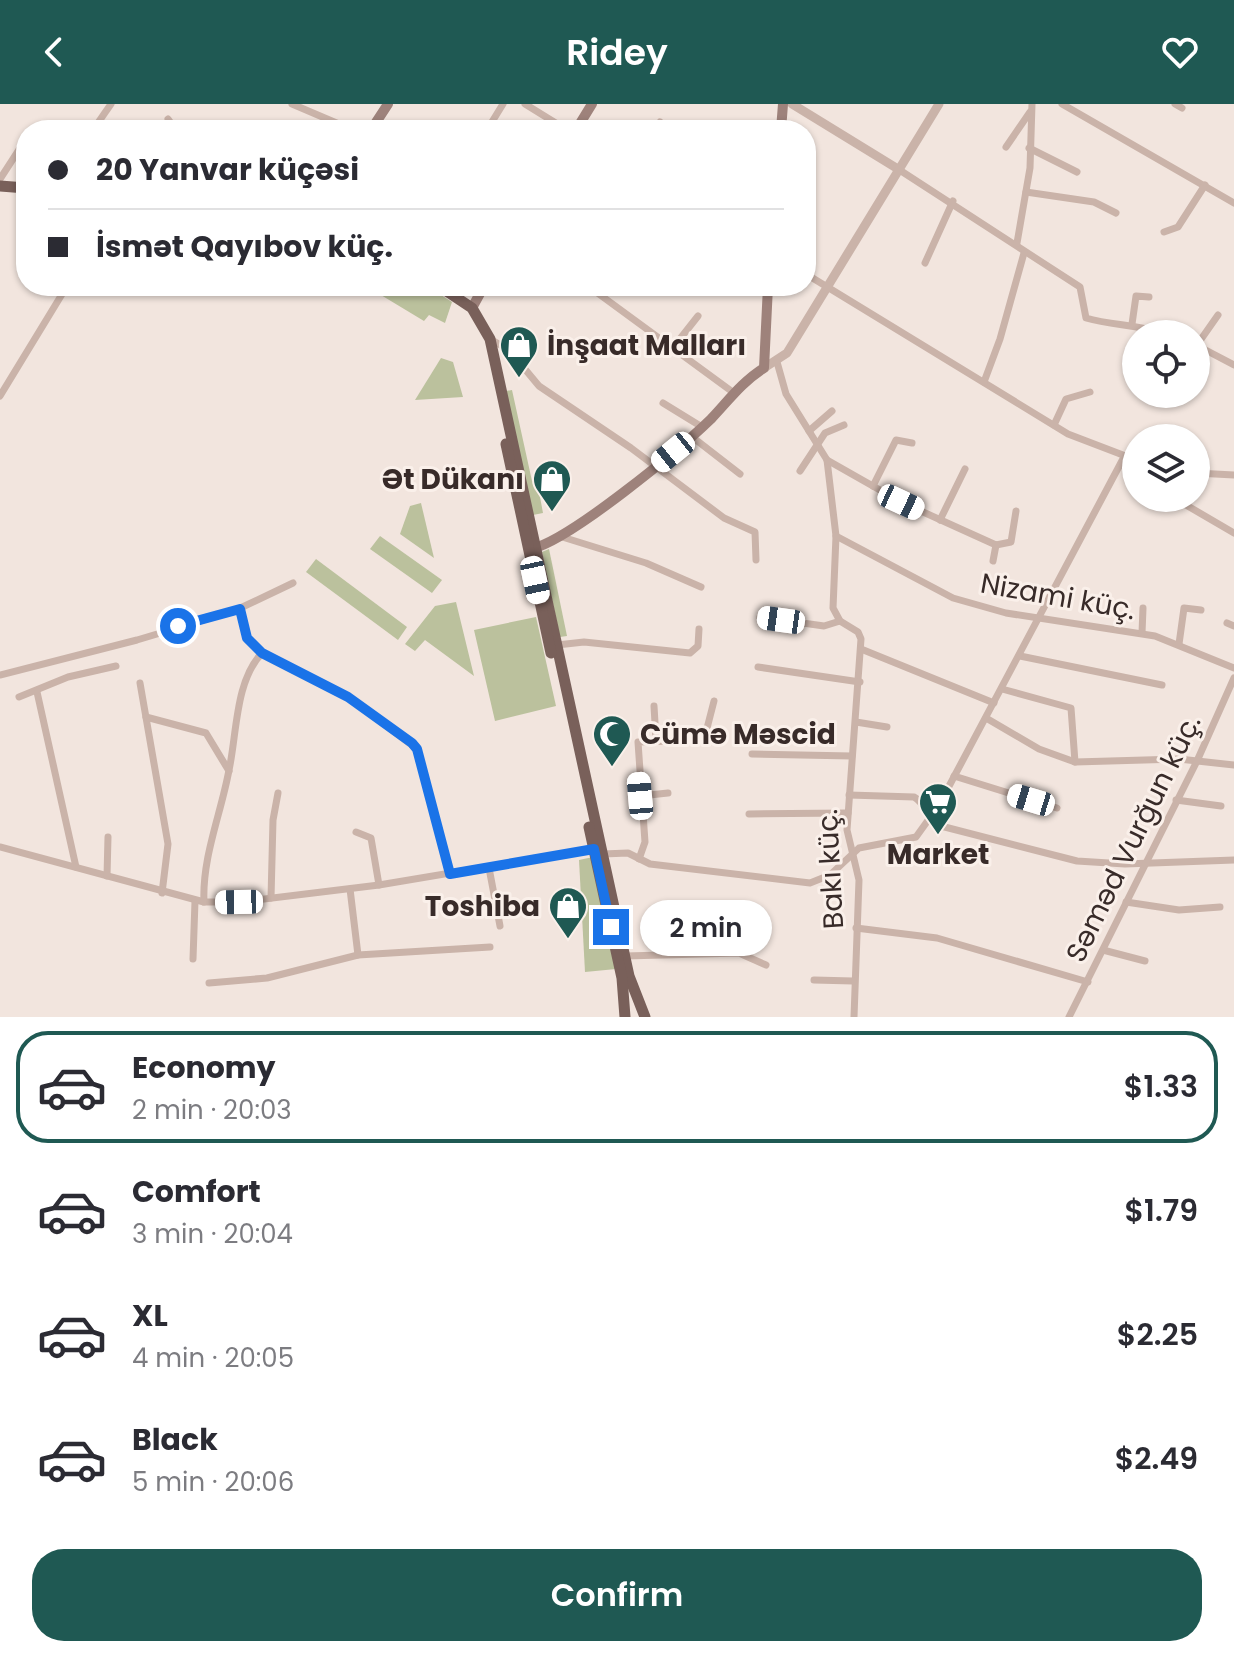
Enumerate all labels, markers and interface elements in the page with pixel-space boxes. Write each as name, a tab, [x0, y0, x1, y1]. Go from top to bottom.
text: Ridey	[566, 27, 668, 78]
icon: back	[32, 30, 76, 74]
icon: heart	[1158, 30, 1202, 74]
text: 20 Yanvar küçəsi	[96, 148, 359, 191]
text: İsmət Qayıbov küç.	[96, 225, 393, 268]
map controls	[1122, 320, 1210, 512]
button: locate	[1122, 320, 1210, 408]
shop icon: İnşaat Malları	[498, 324, 540, 379]
place label: İnşaat Malları	[547, 326, 746, 365]
button: layers	[1122, 424, 1210, 512]
car	[647, 428, 699, 476]
shop icon: Ət Dükanı	[531, 458, 573, 513]
place label: Ət Dükanı	[382, 460, 524, 499]
car	[874, 481, 928, 523]
car	[518, 554, 552, 606]
street label: Nizami küç.	[977, 564, 1138, 629]
car	[756, 605, 806, 635]
route start	[160, 608, 196, 644]
street label: Səməd Vurğun küç.	[1056, 708, 1210, 969]
mosque icon: Cümə Məscid	[591, 713, 633, 768]
place label: Cümə Məscid	[640, 715, 836, 754]
car	[626, 771, 654, 821]
supermarket icon: Market	[917, 781, 959, 836]
car	[1005, 782, 1057, 818]
street label: Bakı küç.	[808, 808, 853, 930]
place label: Market	[887, 835, 989, 874]
shop icon: Toshiba	[547, 885, 589, 940]
place label: Toshiba	[425, 887, 540, 926]
car	[215, 890, 263, 914]
callout: 2 min	[639, 899, 771, 955]
route end	[593, 909, 629, 945]
text: 2 min	[670, 910, 742, 946]
text: Economy	[132, 1046, 276, 1089]
icon: car	[36, 1051, 108, 1123]
text: $1.33	[1124, 1065, 1198, 1108]
text: 2 min · 20:03	[132, 1092, 292, 1128]
text: Comfort	[132, 1170, 261, 1213]
icon: car	[36, 1175, 108, 1247]
text: $1.79	[1125, 1189, 1198, 1232]
text: 3 min · 20:04	[132, 1216, 293, 1252]
text: XL	[132, 1294, 168, 1337]
icon: car	[36, 1299, 108, 1371]
text: $2.25	[1117, 1313, 1198, 1356]
text: 4 min · 20:05	[132, 1340, 294, 1376]
text: Black	[132, 1418, 218, 1461]
icon: car	[36, 1423, 108, 1495]
text: $2.49	[1115, 1437, 1198, 1480]
text: 5 min · 20:06	[132, 1464, 294, 1500]
button: Confirm	[32, 1549, 1202, 1641]

